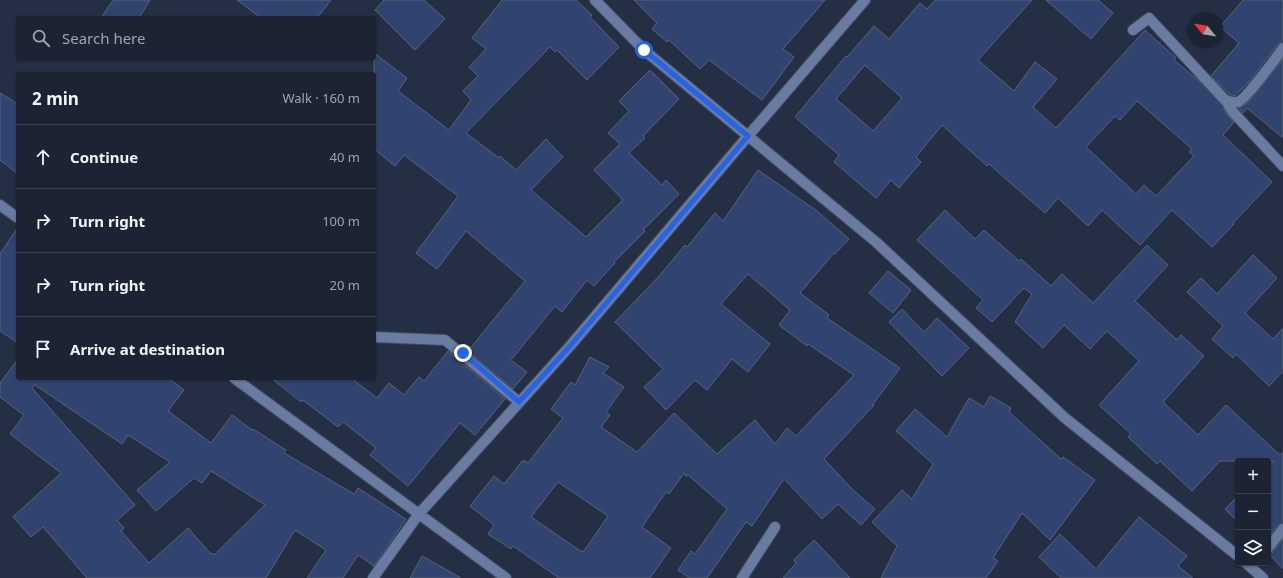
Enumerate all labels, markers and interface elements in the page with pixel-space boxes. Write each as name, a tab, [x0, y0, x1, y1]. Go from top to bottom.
north arrow	[1187, 12, 1223, 48]
search box	[16, 16, 376, 60]
icon: search	[30, 27, 52, 49]
text: Search here	[62, 28, 145, 48]
route start	[635, 41, 653, 59]
text: 2 min	[32, 87, 79, 110]
text: Walk · 160 m	[282, 89, 360, 107]
icon: ahead	[32, 146, 54, 168]
text: Continue	[70, 147, 138, 167]
text: 40 m	[330, 148, 360, 166]
icon: right	[32, 210, 54, 232]
text: Turn right	[70, 211, 145, 231]
text: 100 m	[322, 212, 360, 230]
icon: right	[32, 274, 54, 296]
text: Turn right	[70, 275, 145, 295]
text: 20 m	[330, 276, 360, 294]
icon: arrive	[32, 338, 54, 360]
text: Arrive at destination	[70, 339, 225, 359]
route end	[454, 344, 472, 362]
map controls	[1235, 458, 1271, 566]
button: +	[1235, 458, 1271, 494]
button: −	[1235, 494, 1271, 530]
button: layers	[1235, 530, 1271, 566]

